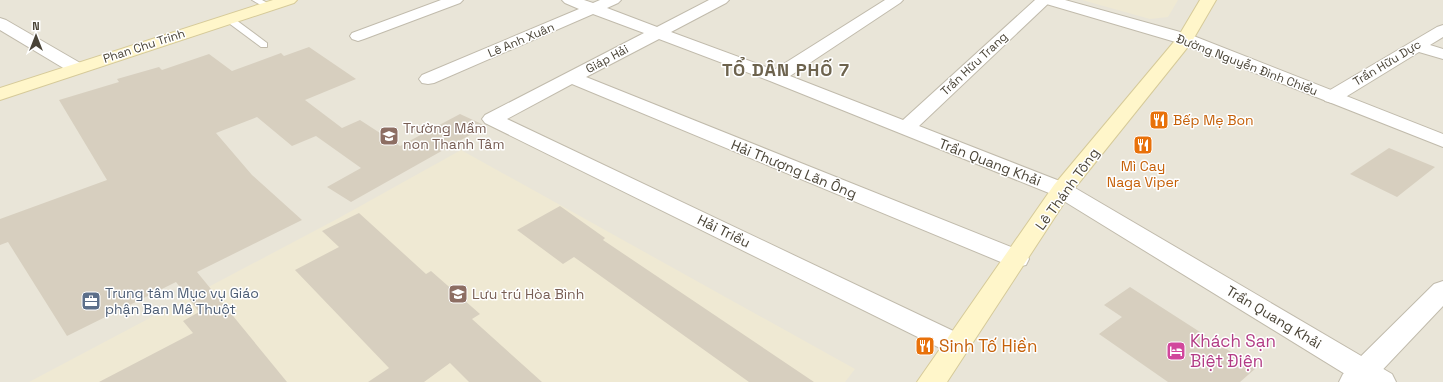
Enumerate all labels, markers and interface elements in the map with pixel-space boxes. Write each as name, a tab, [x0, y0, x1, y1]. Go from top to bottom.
north arrow	[16, 16, 56, 56]
text: N	[32, 19, 40, 33]
street label: Lê Anh Xuân	[485, 19, 557, 61]
street label: Phan Chu Trinh	[101, 25, 187, 67]
street label: Trần Hữu Trang	[937, 29, 1011, 99]
street label: Đường Nguyễn Đình Chiểu	[1174, 31, 1320, 99]
street label: Trần Hữu Dực	[1350, 36, 1424, 90]
street label: Giáp Hải	[583, 41, 631, 77]
district label: TỔ DÂN PHỐ 7	[722, 56, 850, 81]
restaurant icon: Bếp Mẹ Bon	[1148, 109, 1170, 131]
place label: Bếp Mẹ Bon	[1173, 111, 1254, 129]
place label: Trường Mầm non Thanh Tâm	[403, 119, 504, 153]
school or university icon: Trường Mầm non Thanh Tâm	[378, 125, 400, 147]
street label: Trần Quang Khải	[936, 134, 1044, 190]
restaurant icon: Mì Cay Naga Viper	[1132, 134, 1154, 156]
street label: Hải Thượng Lãn Ông	[728, 136, 860, 202]
street label: Lê Thánh Tông	[1031, 144, 1103, 234]
place label: Mì Cay Naga Viper	[1107, 157, 1179, 191]
street label: Hải Triều	[695, 210, 753, 252]
street label: Trần Quang Khải	[1223, 281, 1325, 353]
school or university icon: Lưu trú Hòa Bình	[447, 283, 469, 305]
place label: Trung tâm Mục vụ Giáo phận Ban Mê Thuột	[105, 284, 259, 318]
place label: Lưu trú Hòa Bình	[472, 285, 584, 303]
office icon: Trung tâm Mục vụ Giáo phận Ban Mê Thuột	[80, 290, 102, 312]
place label: Khách Sạn Biệt Điện	[1190, 330, 1276, 372]
restaurant icon: Sinh Tố Hiền	[914, 335, 936, 357]
place label: Sinh Tố Hiền	[939, 335, 1037, 357]
hotel icon: Khách Sạn Biệt Điện	[1165, 340, 1187, 362]

